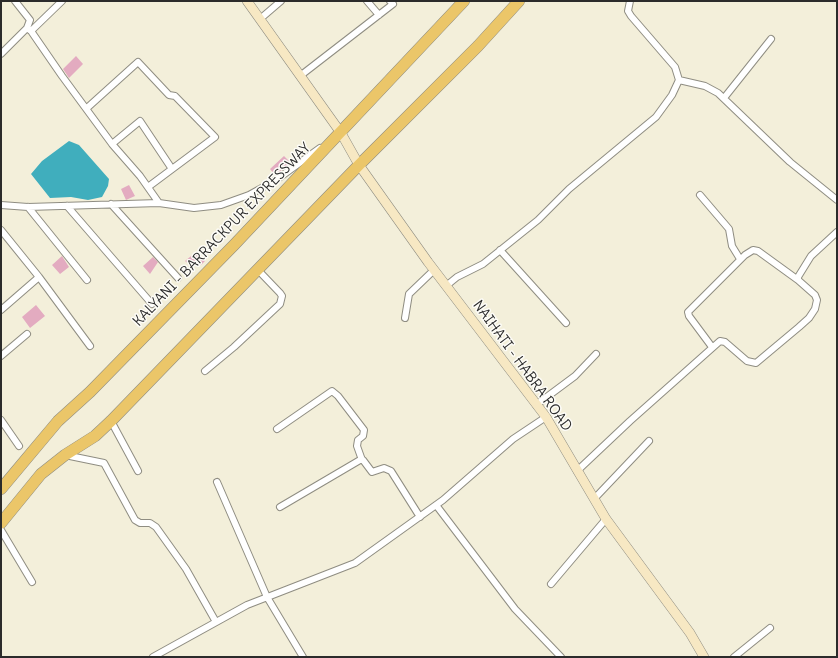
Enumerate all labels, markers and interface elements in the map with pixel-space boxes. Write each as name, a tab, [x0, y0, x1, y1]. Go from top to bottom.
street label: KALYANI - BARRACKPUR EXPRESSWAY	[130, 140, 314, 330]
street label: NAIHATI - HABRA ROAD	[469, 297, 575, 435]

